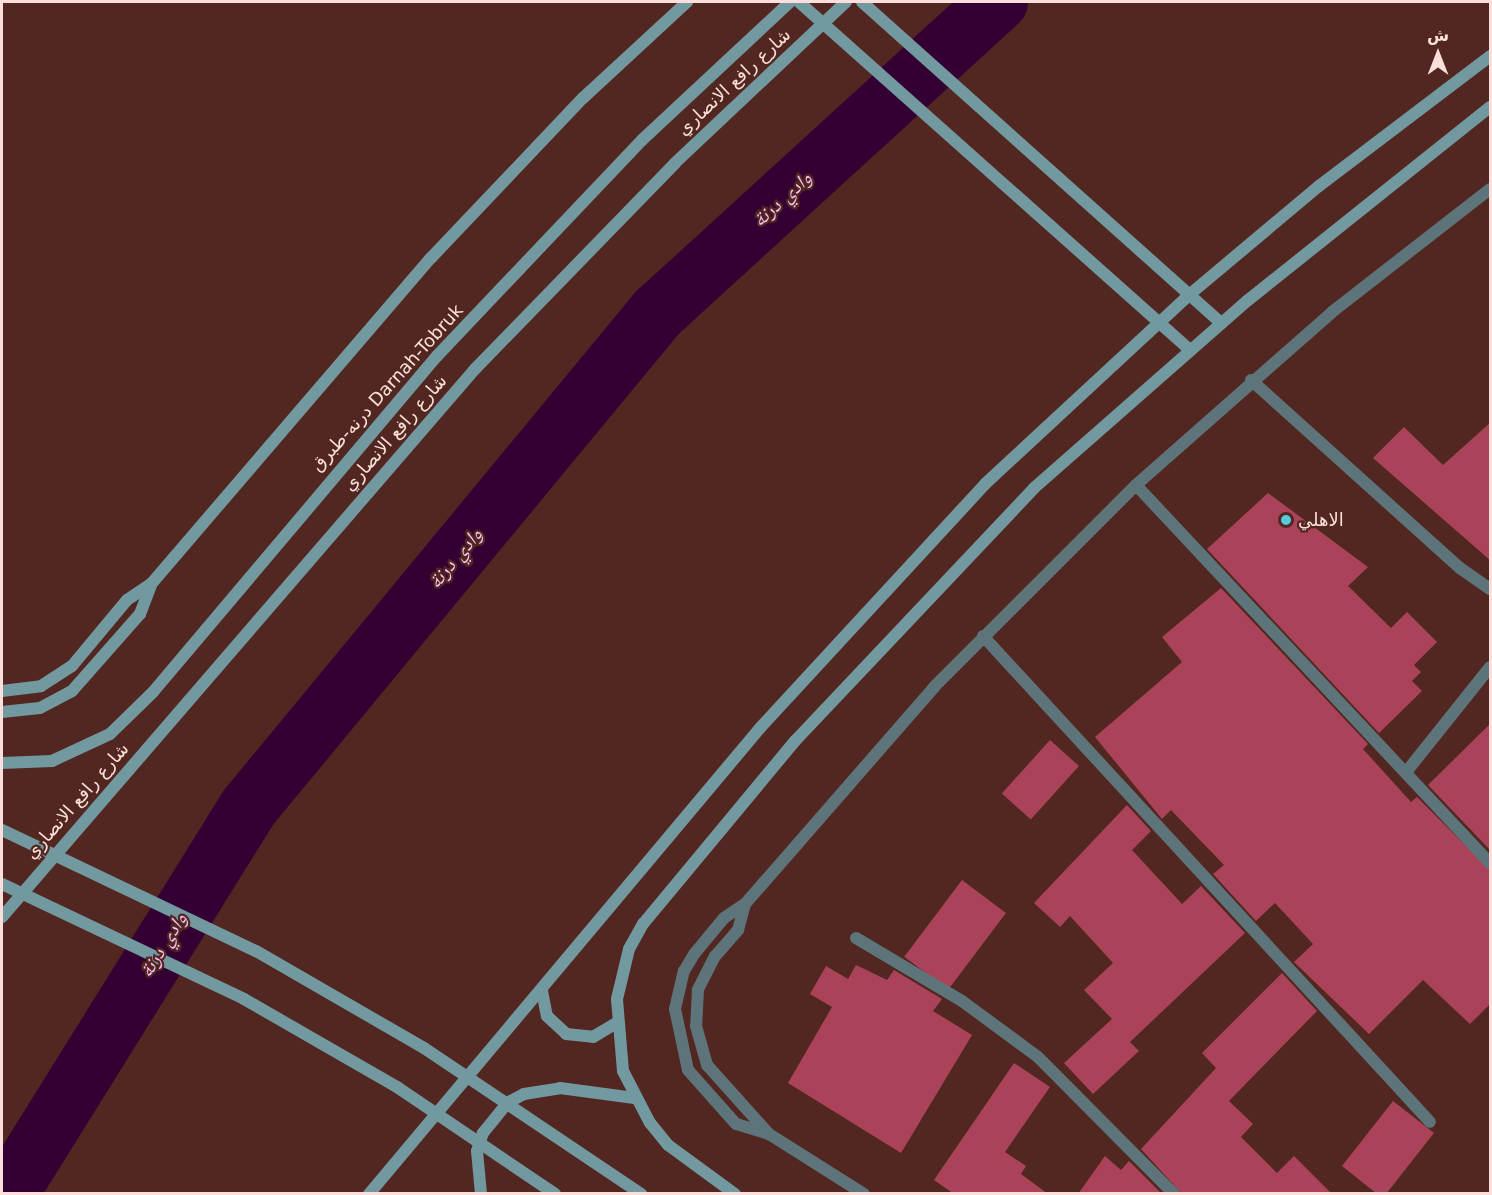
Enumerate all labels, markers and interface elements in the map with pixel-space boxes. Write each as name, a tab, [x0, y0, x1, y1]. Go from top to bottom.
street label: شارع رافع الانصاري	[673, 24, 795, 140]
north arrow	[1408, 24, 1468, 84]
text: ش	[1427, 26, 1449, 45]
water label: وادي درنة	[747, 166, 817, 232]
street label: درنه-طبرق Darnah-Tobruk	[306, 300, 468, 476]
street label: شارع رافع الانصاري	[338, 370, 452, 496]
place label: الاهلي	[1298, 509, 1344, 531]
marker: الاهلي	[1279, 513, 1293, 527]
water label: وادي درنة	[423, 523, 487, 593]
street label: شارع رافع الانصاري	[20, 738, 134, 864]
water label: وادي درنة	[134, 908, 192, 982]

